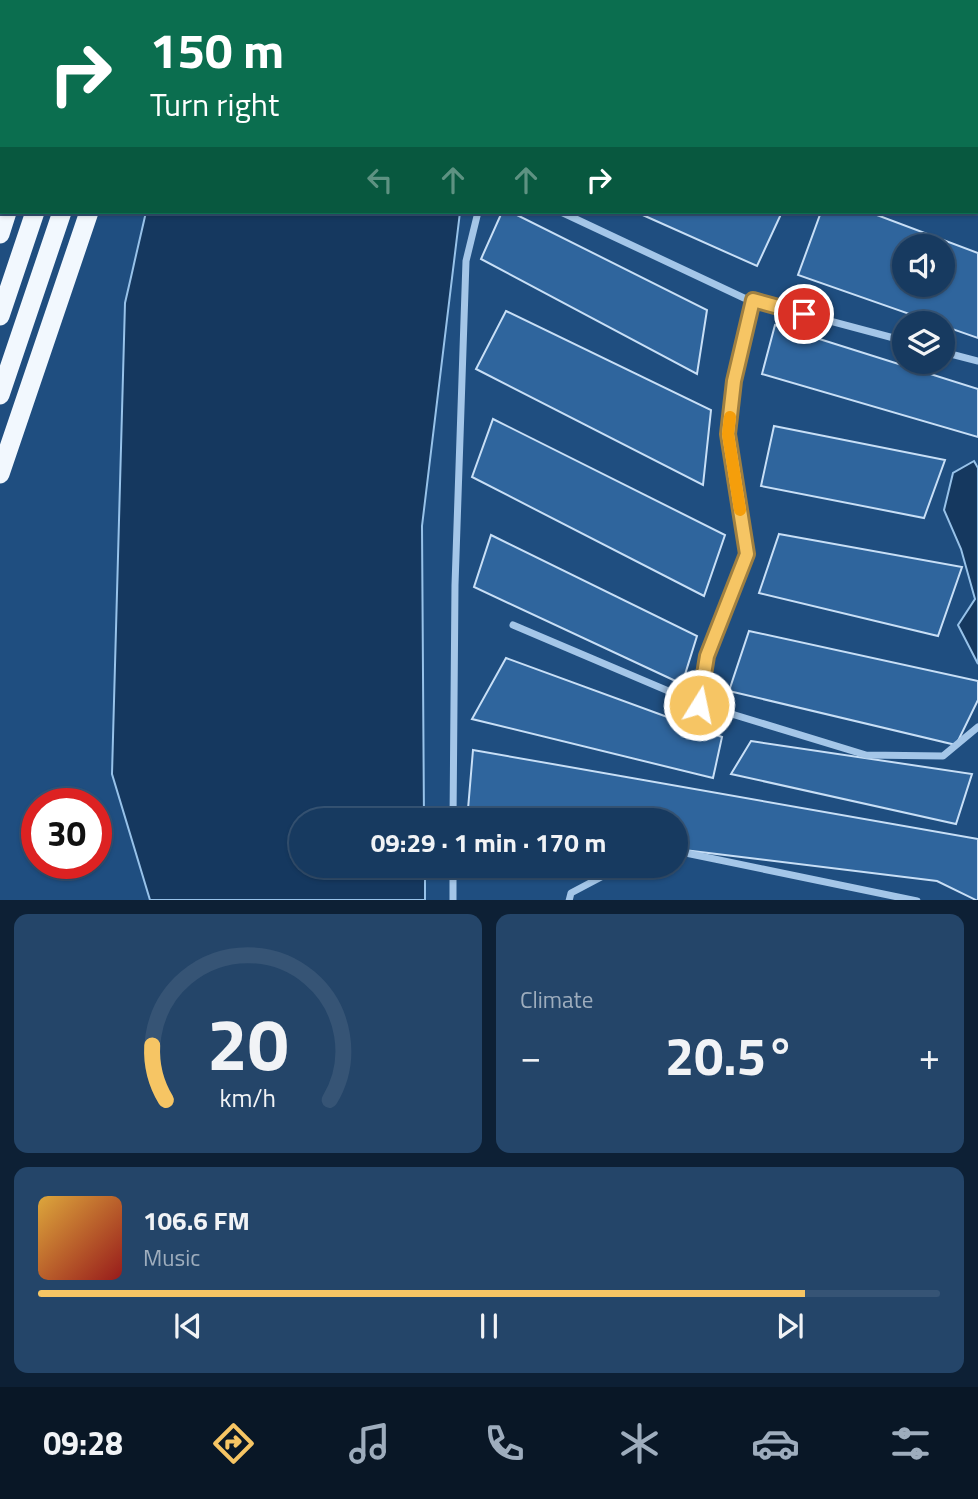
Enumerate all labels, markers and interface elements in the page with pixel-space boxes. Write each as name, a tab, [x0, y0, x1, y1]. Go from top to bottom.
text: 150 m	[150, 12, 284, 87]
icon: right	[35, 28, 126, 119]
text: Turn right	[150, 80, 279, 128]
icon: left	[361, 161, 399, 199]
icon: ahead	[434, 161, 472, 199]
icon: ahead	[507, 161, 545, 199]
icon: right	[580, 161, 618, 199]
map controls	[892, 234, 955, 374]
button: sound	[892, 234, 955, 297]
pin	[774, 284, 834, 344]
icon: arrive	[785, 295, 823, 333]
button: layers	[892, 311, 955, 374]
position arrow	[662, 668, 736, 742]
speed limit sign: 30	[21, 788, 112, 879]
text: 09:29 · 1 min · 170 m	[371, 823, 606, 862]
text: Climate	[520, 982, 593, 1017]
text: 20	[207, 988, 289, 1098]
text: 20.5°	[665, 1016, 795, 1095]
text: −	[520, 1027, 541, 1085]
text: +	[919, 1027, 940, 1085]
text: km/h	[220, 1078, 276, 1116]
text: 106.6 FM	[143, 1201, 250, 1240]
text: Music	[143, 1240, 200, 1275]
icon: previous	[169, 1307, 207, 1345]
icon: pause	[470, 1307, 508, 1345]
icon: next	[771, 1307, 809, 1345]
text: 09:28	[43, 1419, 123, 1467]
icon: directions	[209, 1419, 258, 1468]
icon: music	[345, 1419, 394, 1468]
icon: phone	[480, 1419, 529, 1468]
icon: climate	[615, 1419, 664, 1468]
icon: car	[751, 1419, 800, 1468]
icon: filters	[886, 1419, 935, 1468]

